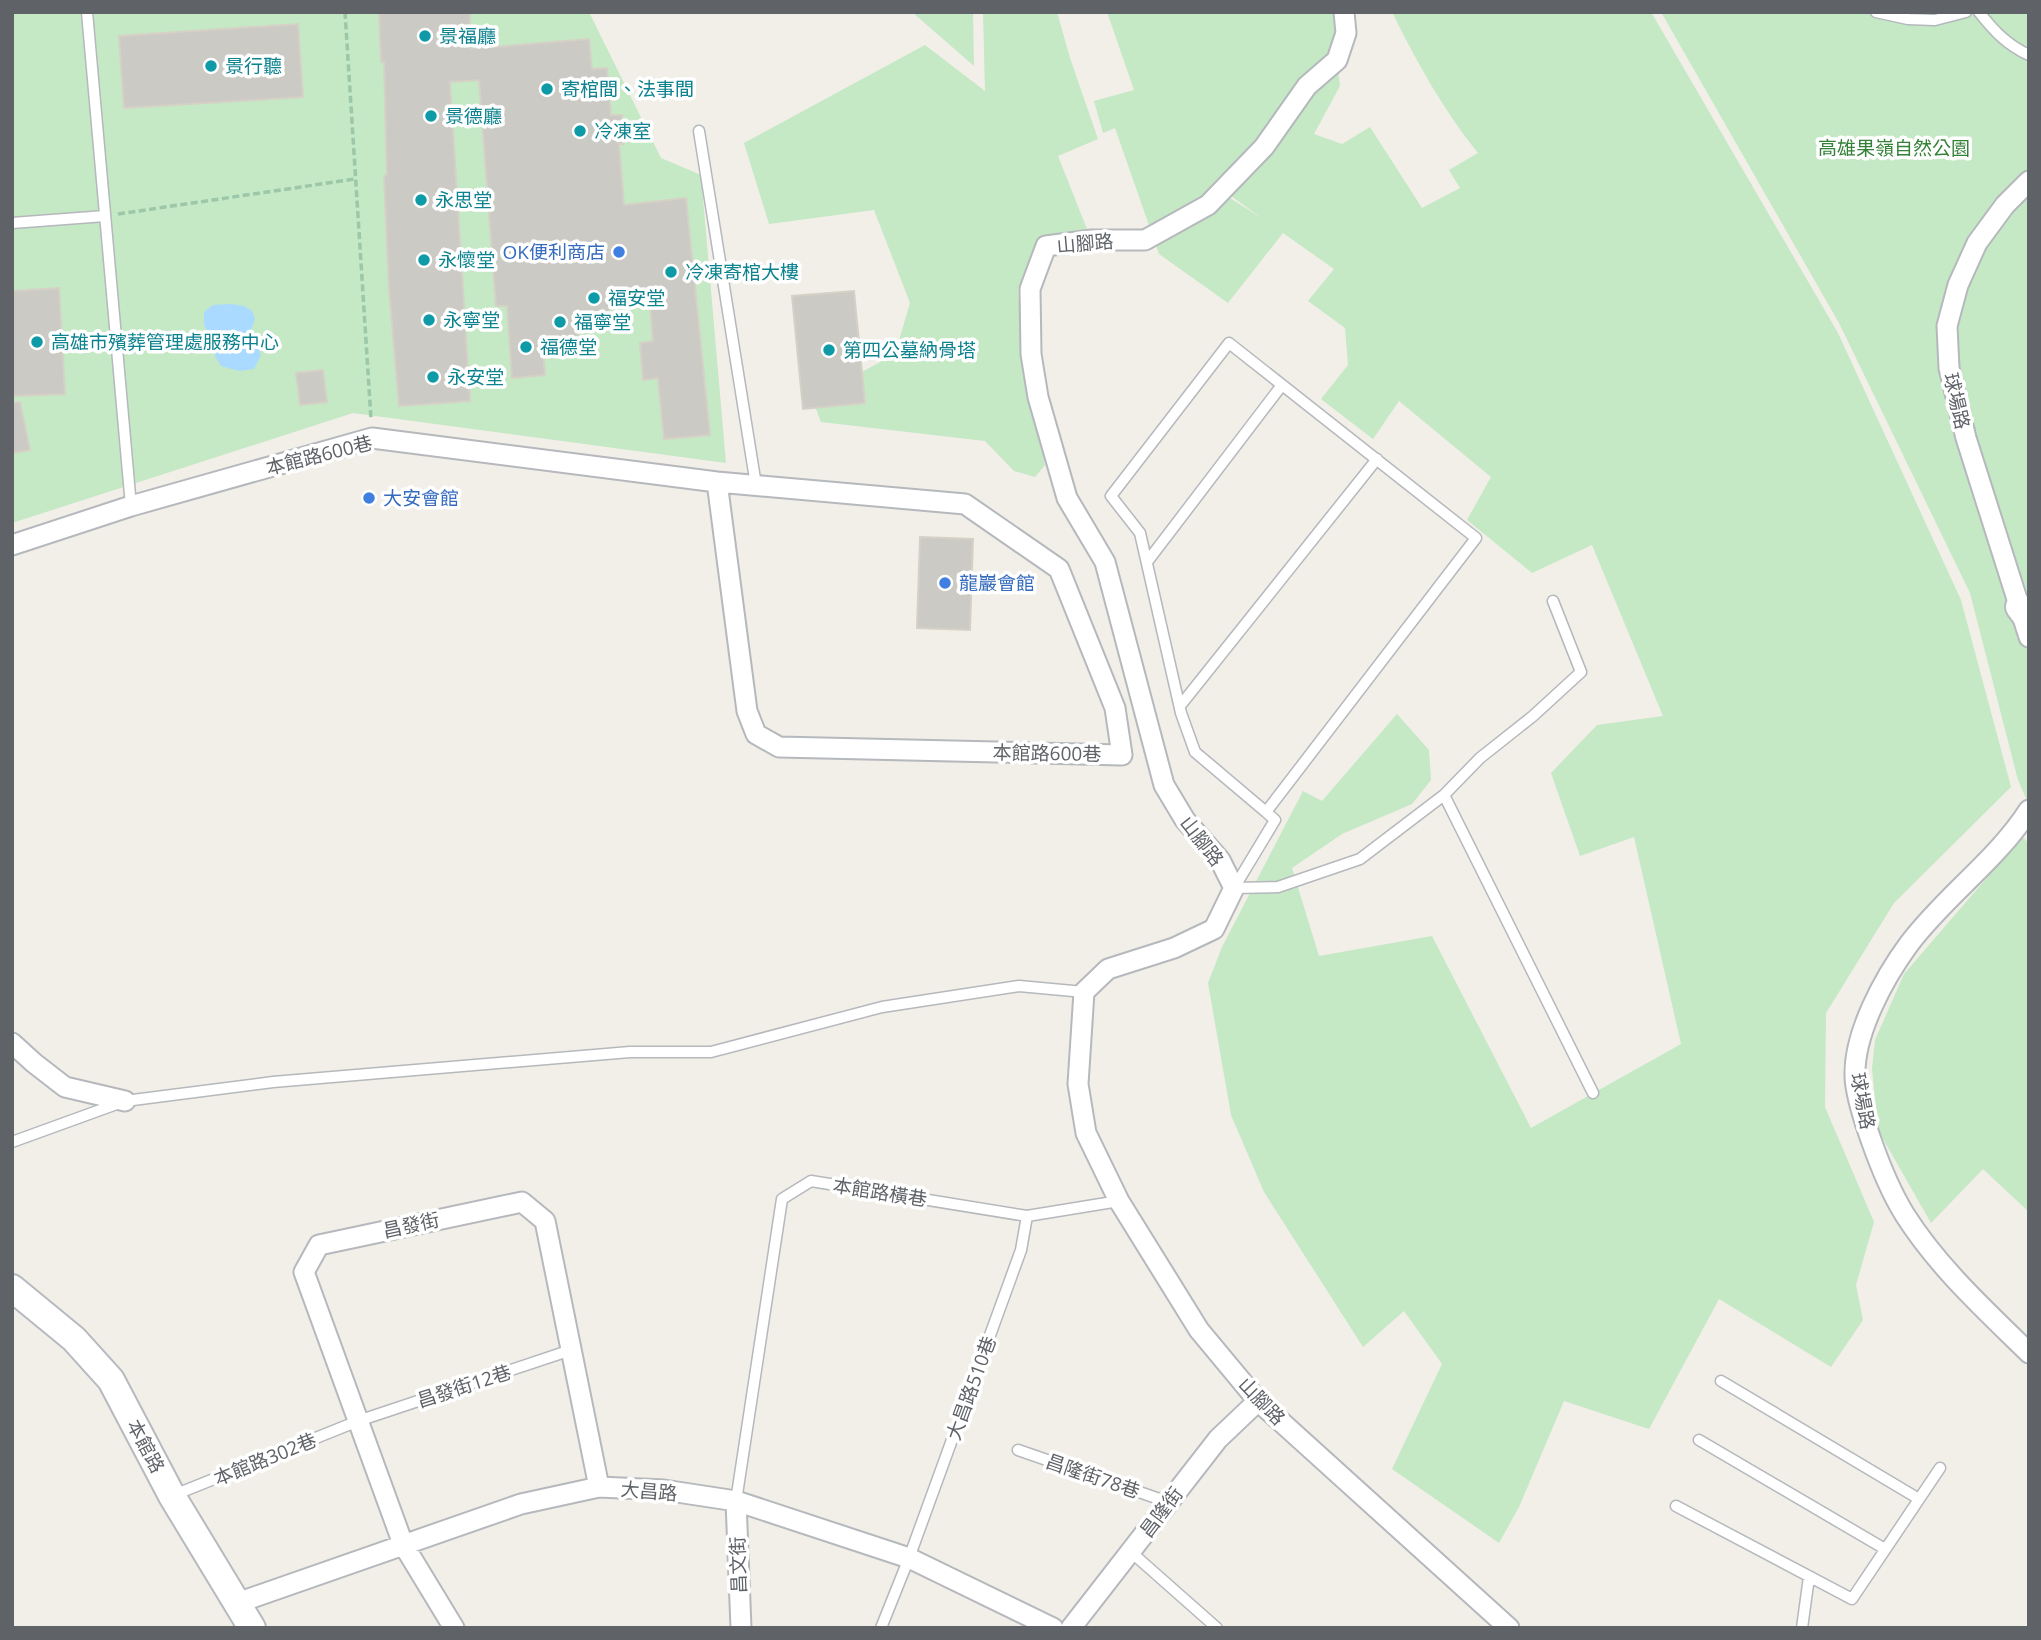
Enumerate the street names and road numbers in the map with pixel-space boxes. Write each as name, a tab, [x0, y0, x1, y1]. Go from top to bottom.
street label: 山腳路	[1055, 228, 1115, 258]
street label: 球場路	[1938, 370, 1976, 432]
street label: 本館路600巷	[263, 429, 375, 481]
street label: 本館路600巷	[992, 739, 1102, 767]
street label: 山腳路	[1174, 811, 1230, 871]
street label: 球場路	[1845, 1071, 1881, 1131]
street label: 本館路橫巷	[831, 1172, 929, 1212]
street label: 昌發街	[380, 1206, 442, 1244]
street label: 大昌路510巷	[940, 1333, 1002, 1443]
street label: 昌發街12巷	[414, 1359, 514, 1413]
street label: 山腳路	[1233, 1371, 1291, 1431]
street label: 本館路	[121, 1415, 171, 1477]
street label: 本館路302巷	[210, 1427, 320, 1491]
street label: 昌隆街78巷	[1043, 1448, 1143, 1504]
street label: 大昌路	[619, 1476, 679, 1506]
street label: 昌隆街	[1133, 1481, 1189, 1543]
street label: 昌文街	[724, 1536, 752, 1594]

